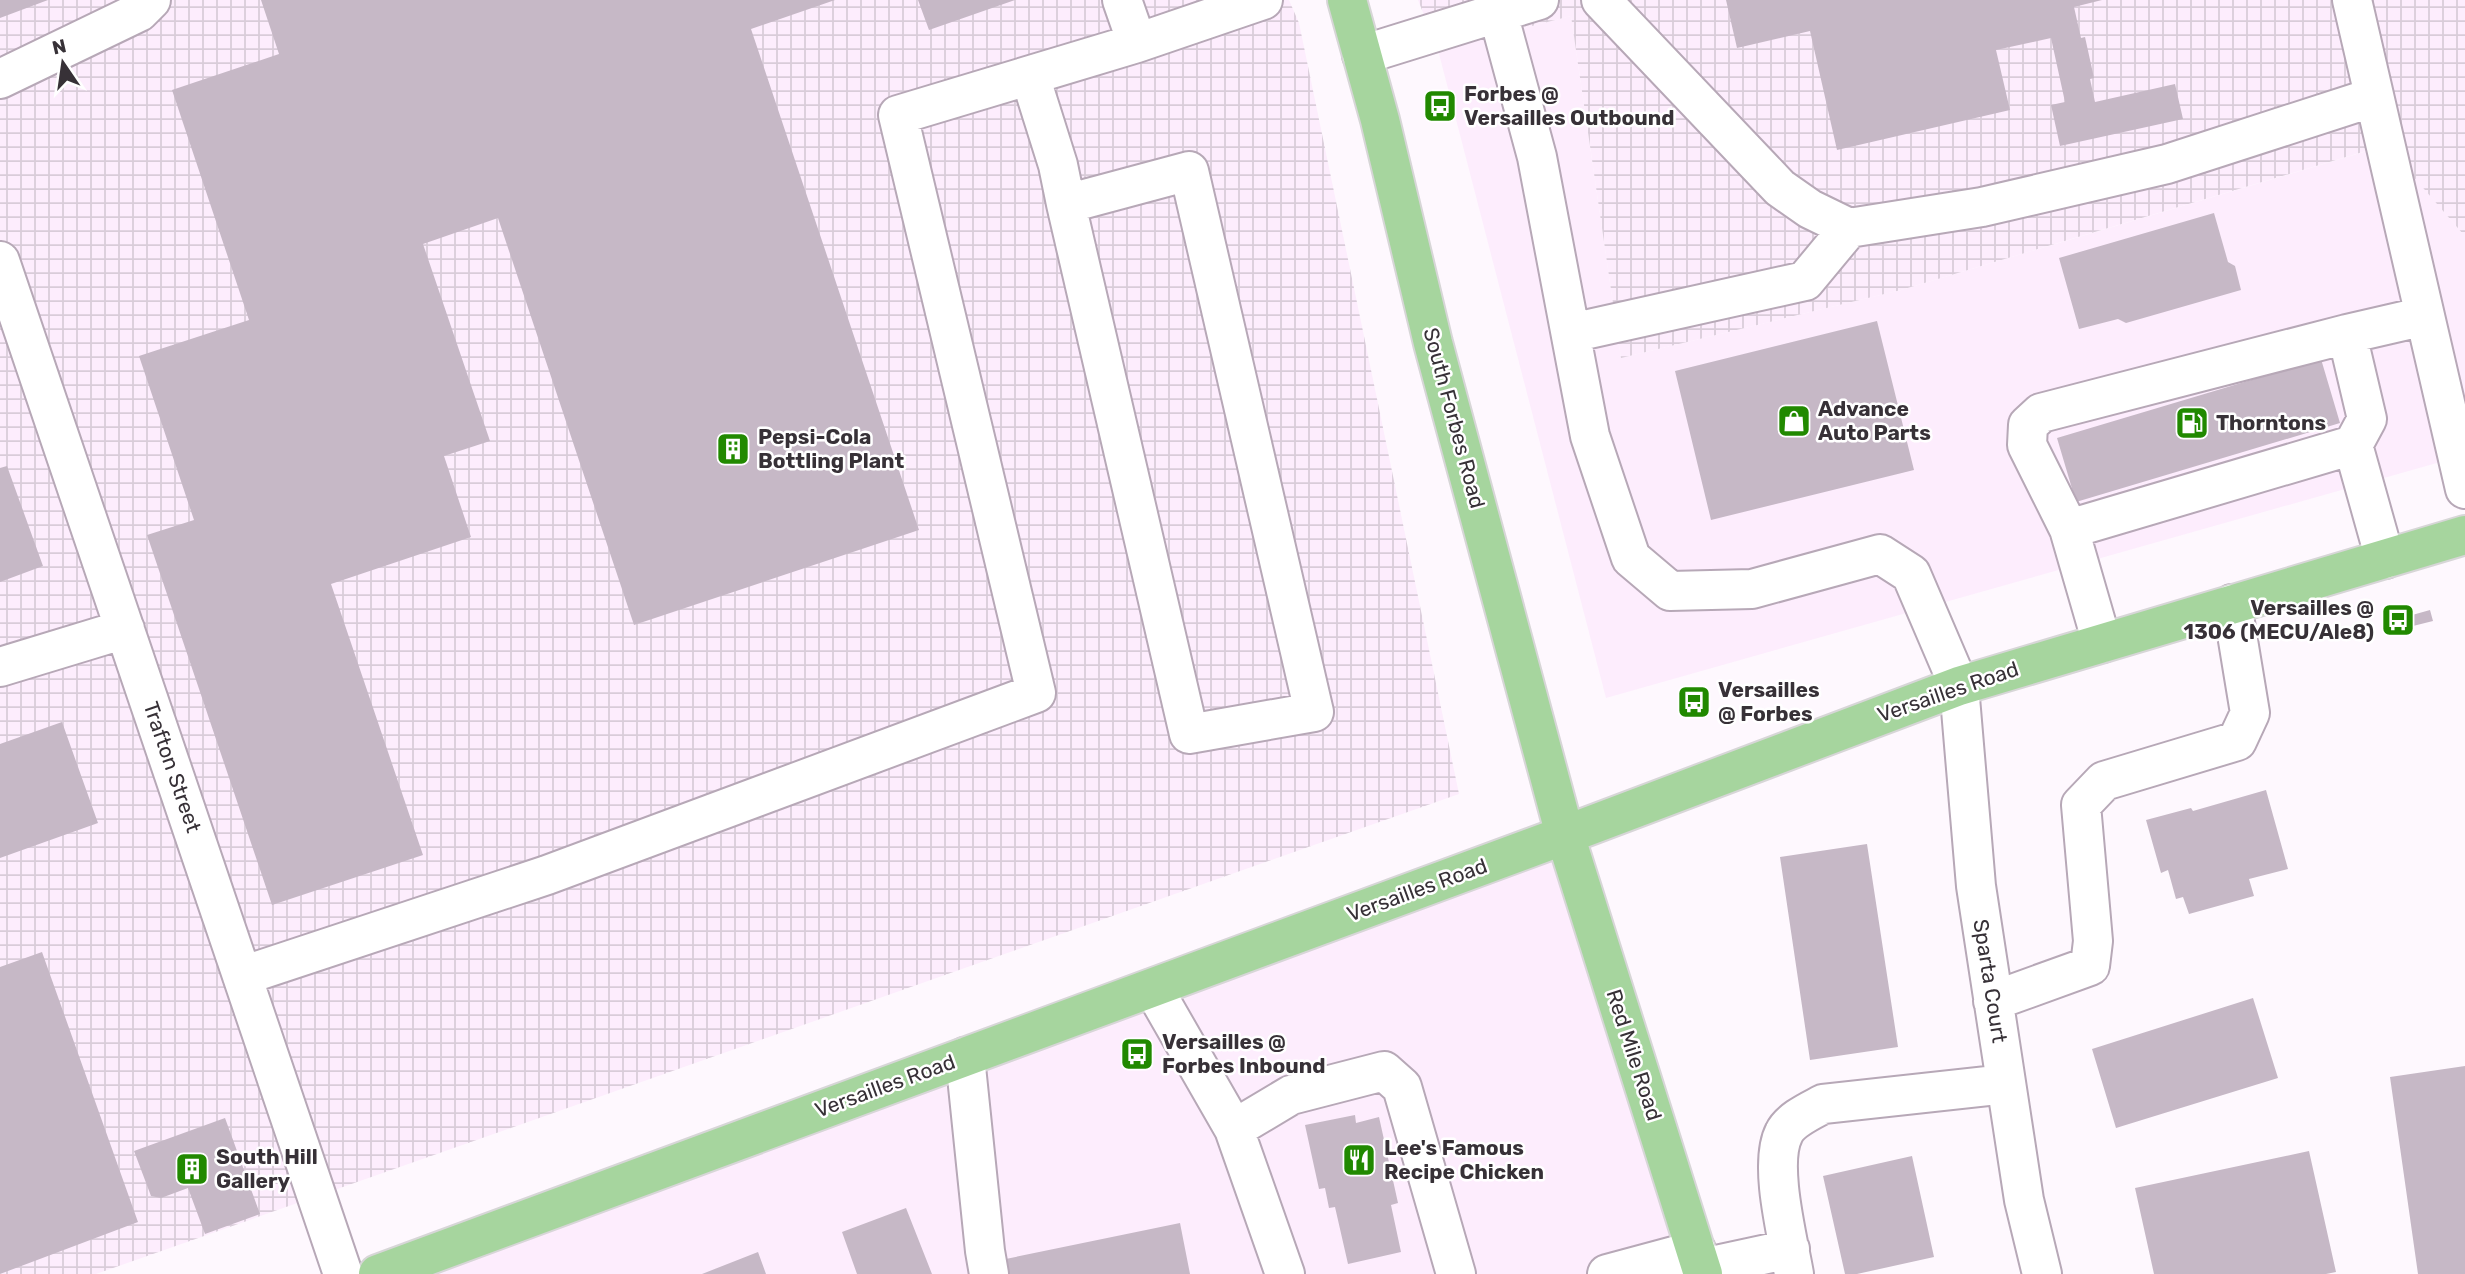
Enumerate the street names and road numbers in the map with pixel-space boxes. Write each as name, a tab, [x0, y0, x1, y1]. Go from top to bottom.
street label: South Forbes Road	[1418, 325, 1491, 511]
street label: Versailles Road	[1874, 656, 2022, 727]
street label: Trafton Street	[138, 698, 207, 836]
street label: Versailles Road	[1343, 853, 1490, 926]
street label: Sparta Court	[1968, 917, 2013, 1045]
street label: Red Mile Road	[1601, 986, 1667, 1124]
street label: Versailles Road	[811, 1049, 958, 1122]

